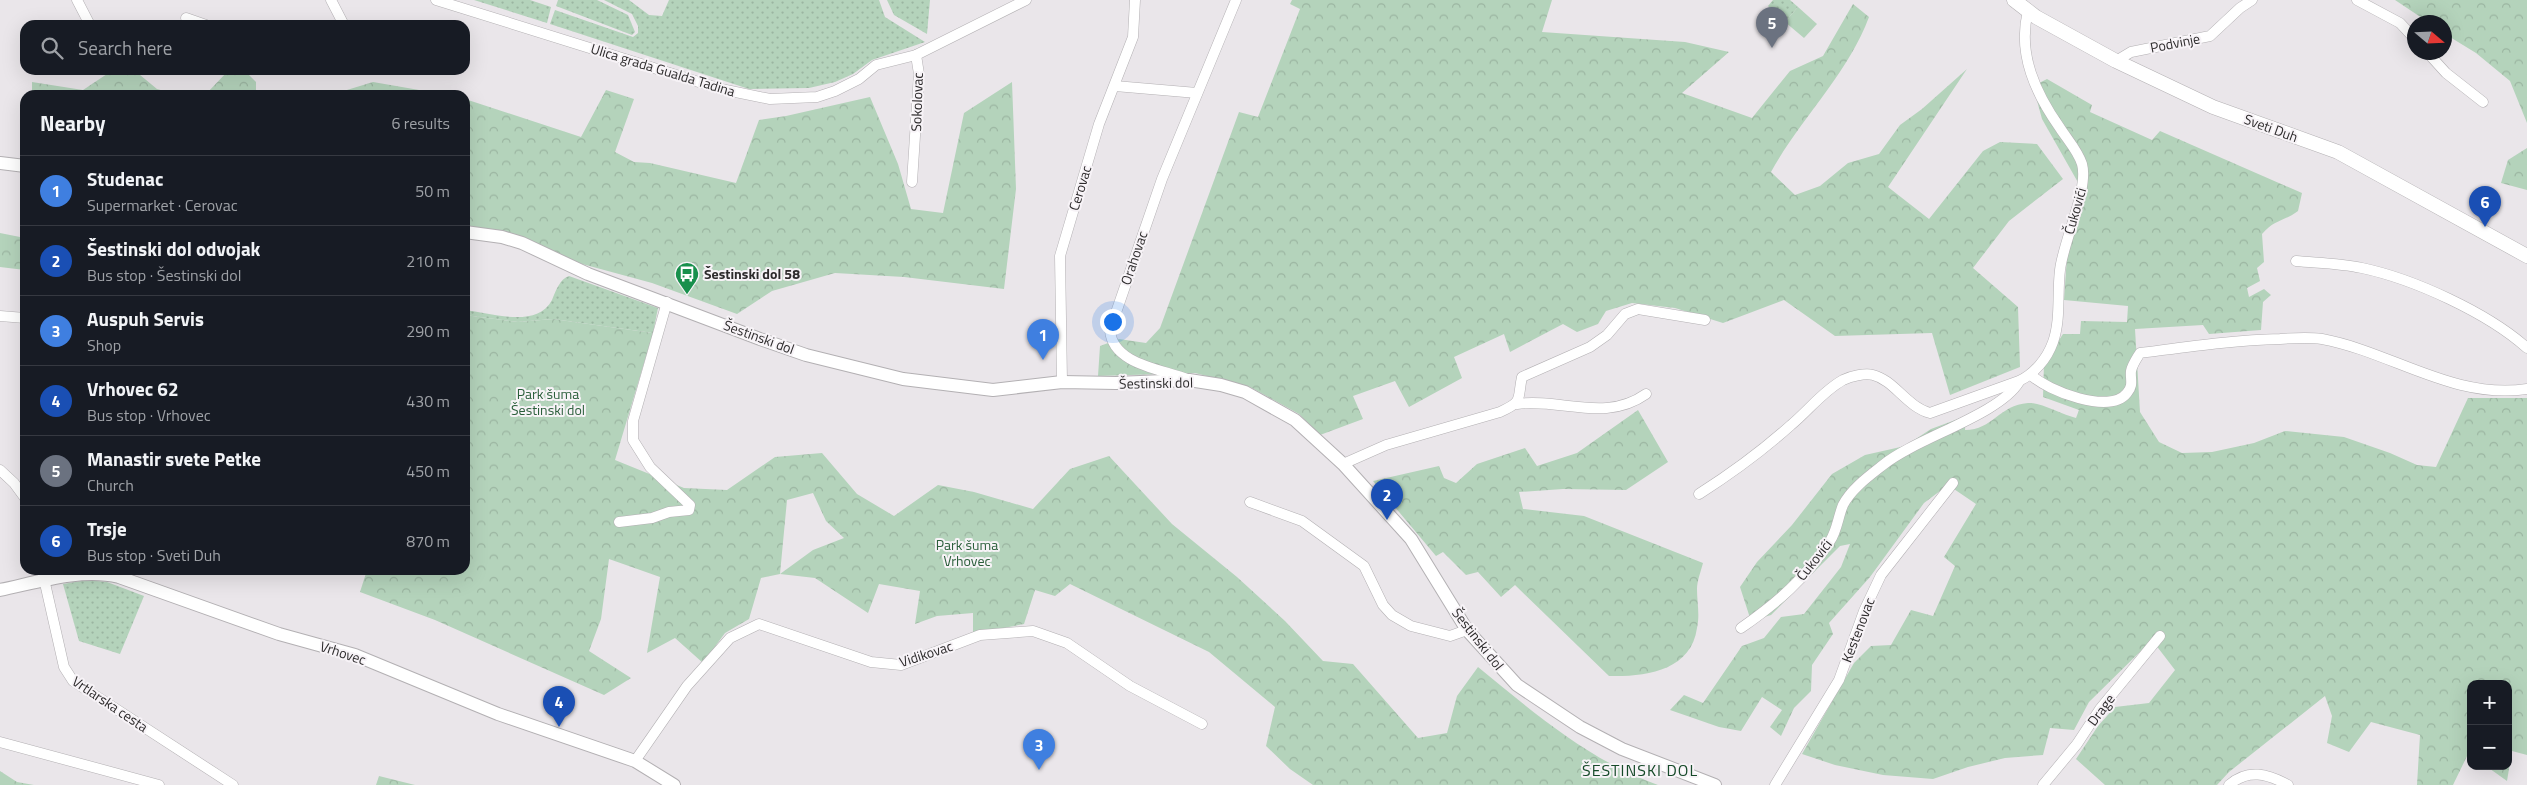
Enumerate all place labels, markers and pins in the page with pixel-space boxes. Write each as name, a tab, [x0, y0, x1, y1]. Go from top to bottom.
pin: 5	[1756, 7, 1788, 48]
pin: 6	[2469, 186, 2501, 227]
bus stop icon: Šestinski dol 58	[674, 261, 700, 295]
place label: Šestinski dol 58	[704, 263, 800, 284]
pin: 1	[1027, 319, 1059, 360]
pin: 2	[1371, 479, 1403, 520]
pin: 4	[543, 686, 575, 727]
pin: 3	[1023, 729, 1055, 770]

